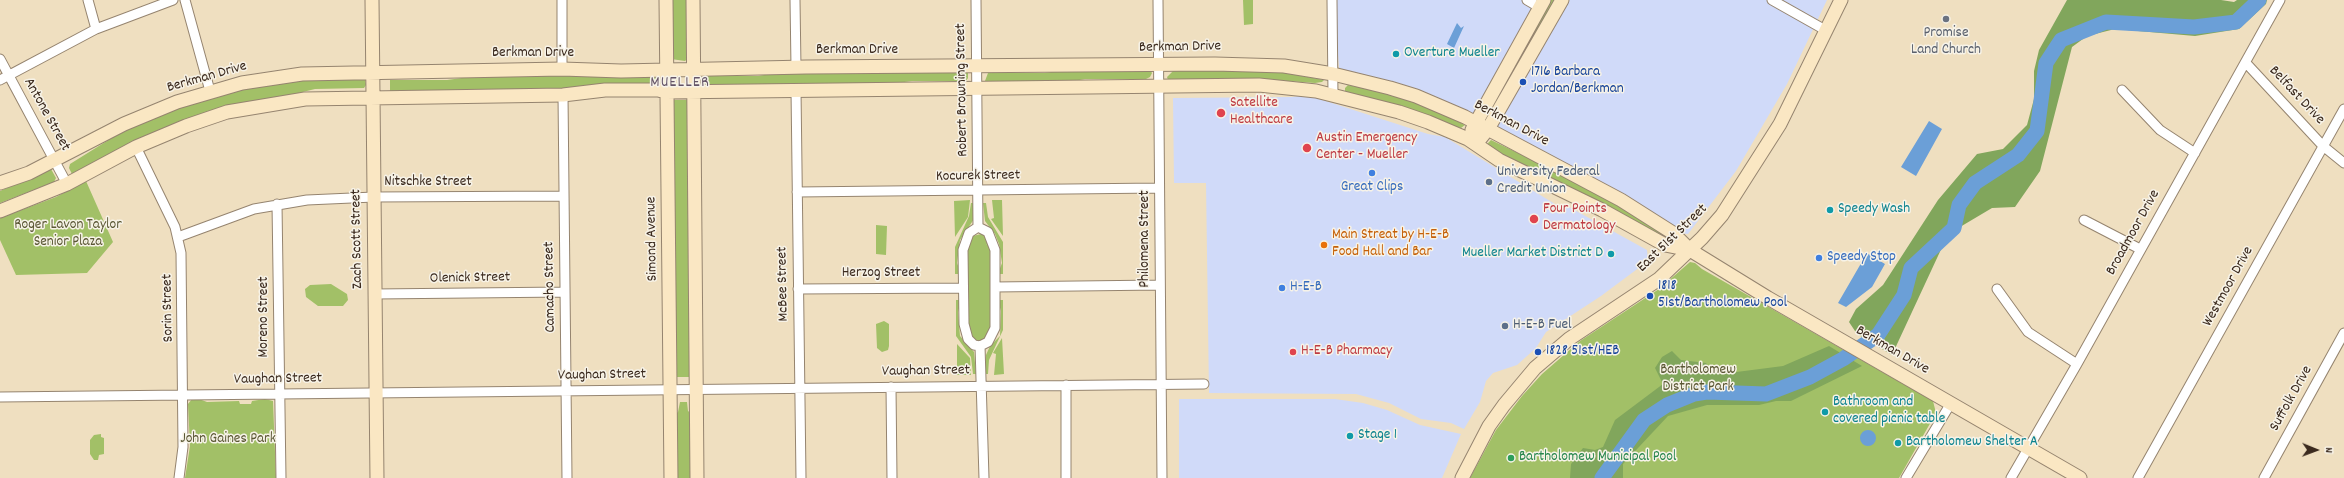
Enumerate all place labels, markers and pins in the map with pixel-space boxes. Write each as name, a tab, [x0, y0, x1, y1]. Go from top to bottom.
marker: Promise Land Church	[1941, 14, 1951, 24]
place label: Promise Land Church	[1911, 25, 1981, 60]
place label: Overture Mueller	[1404, 45, 1500, 63]
marker: Overture Mueller	[1391, 49, 1401, 59]
place label: 1716 Barbara Jordan/Berkman	[1531, 64, 1624, 99]
marker: 1716 Barbara Jordan/Berkman	[1518, 77, 1528, 87]
place label: Satellite Healthcare	[1230, 95, 1293, 130]
marker: Satellite Healthcare	[1215, 107, 1227, 119]
place label: Austin Emergency Center - Mueller	[1316, 130, 1417, 165]
marker: Austin Emergency Center - Mueller	[1301, 142, 1313, 154]
place label: University Federal Credit Union	[1497, 164, 1600, 199]
marker: Great Clips	[1367, 168, 1377, 178]
marker: University Federal Credit Union	[1484, 177, 1494, 187]
place label: Great Clips	[1341, 179, 1403, 197]
place label: Four Points Dermatology	[1543, 201, 1615, 236]
place label: Speedy Wash	[1838, 201, 1910, 219]
marker: Speedy Wash	[1825, 205, 1835, 215]
marker: Four Points Dermatology	[1528, 213, 1540, 225]
place label: Main Streat by H-E-B Food Hall and Bar	[1332, 227, 1449, 262]
marker: Main Streat by H-E-B Food Hall and Bar	[1319, 240, 1329, 250]
place label: Mueller Market District D	[1462, 245, 1603, 263]
marker: Mueller Market District D	[1606, 249, 1616, 259]
place label: Speedy Stop	[1827, 249, 1896, 267]
marker: Speedy Stop	[1814, 253, 1824, 263]
place label: 1818 51st/Bartholomew Pool	[1658, 278, 1787, 313]
place label: H-E-B	[1290, 279, 1322, 297]
marker: H-E-B	[1277, 283, 1287, 293]
marker: 1818 51st/Bartholomew Pool	[1645, 291, 1655, 301]
place label: H-E-B Fuel	[1513, 317, 1572, 335]
marker: H-E-B Fuel	[1500, 321, 1510, 331]
place label: H-E-B Pharmacy	[1301, 343, 1392, 361]
place label: 1828 51st/HEB	[1546, 343, 1619, 361]
marker: H-E-B Pharmacy	[1288, 347, 1298, 357]
marker: 1828 51st/HEB	[1533, 347, 1543, 357]
place label: Bathroom and covered picnic table	[1833, 394, 1945, 429]
marker: Bathroom and covered picnic table	[1820, 407, 1830, 417]
place label: Stage 1	[1358, 427, 1397, 445]
marker: Stage 1	[1345, 431, 1355, 441]
place label: Bartholomew Shelter A	[1906, 434, 2038, 452]
marker: Bartholomew Shelter A	[1893, 438, 1903, 448]
place label: Bartholomew Municipal Pool	[1519, 449, 1676, 467]
marker: Bartholomew Municipal Pool	[1506, 453, 1516, 463]

